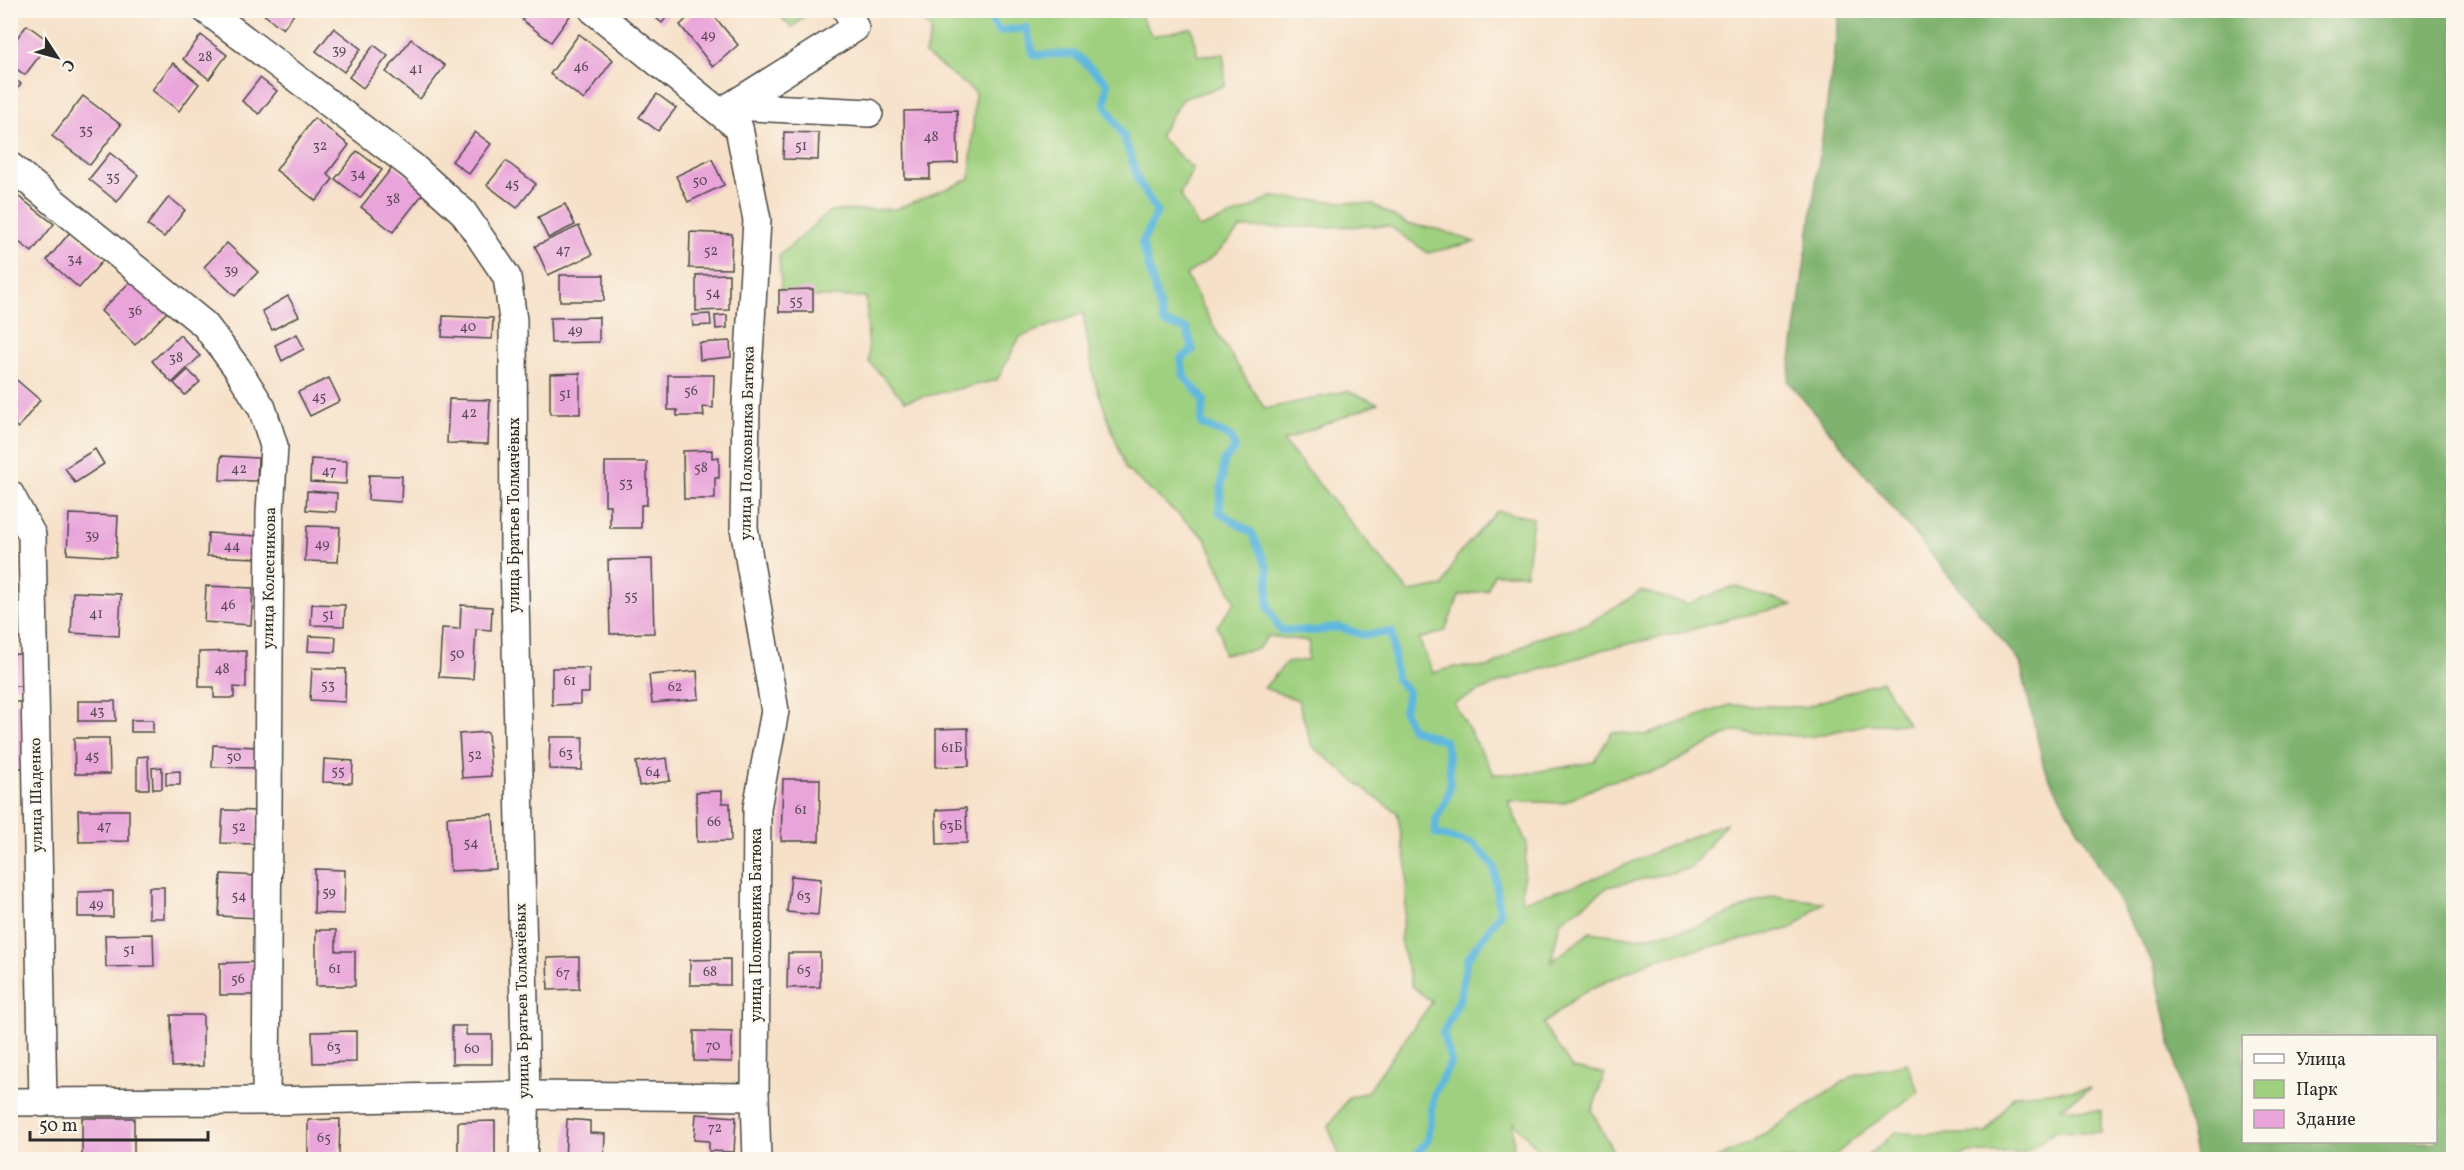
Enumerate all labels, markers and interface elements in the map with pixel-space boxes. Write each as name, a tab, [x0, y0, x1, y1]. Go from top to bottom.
house number: 49	[700, 26, 716, 45]
north arrow	[27, 27, 87, 87]
house number: 39	[332, 41, 346, 60]
house number: 28	[198, 48, 212, 67]
text: С	[56, 54, 79, 75]
house number: 46	[573, 58, 589, 77]
house number: 41	[409, 60, 423, 79]
house number: 35	[79, 121, 93, 140]
house number: 48	[923, 128, 939, 147]
house number: 32	[313, 137, 327, 156]
house number: 51	[795, 137, 807, 156]
house number: 34	[350, 165, 366, 184]
house number: 35	[106, 168, 120, 187]
house number: 50	[693, 172, 707, 191]
house number: 45	[505, 175, 519, 194]
house number: 38	[386, 190, 400, 209]
house number: 47	[555, 241, 571, 260]
house number: 52	[704, 242, 718, 261]
house number: 34	[67, 250, 83, 269]
house number: 39	[224, 261, 238, 280]
house number: 54	[705, 284, 721, 303]
house number: 55	[789, 292, 803, 311]
house number: 36	[128, 302, 142, 321]
house number: 40	[460, 318, 476, 337]
house number: 49	[567, 321, 583, 340]
street label: улица Полковника Батюка	[735, 345, 761, 541]
house number: 38	[169, 349, 183, 368]
house number: 56	[684, 382, 698, 401]
house number: 51	[559, 385, 571, 404]
house number: 45	[312, 388, 326, 407]
house number: 42	[461, 404, 477, 423]
street label: улица Братьев Толмачёвых	[504, 417, 526, 613]
house number: 58	[694, 459, 708, 478]
house number: 42	[231, 460, 247, 479]
house number: 47	[321, 462, 337, 481]
house number: 53	[619, 474, 633, 493]
street label: улица Колесникова	[258, 507, 282, 649]
house number: 39	[85, 526, 99, 545]
house number: 49	[314, 535, 330, 554]
house number: 44	[224, 537, 240, 556]
house number: 55	[624, 587, 638, 606]
house number: 46	[220, 596, 236, 615]
house number: 41	[89, 605, 103, 624]
house number: 51	[322, 606, 334, 625]
house number: 50	[450, 645, 464, 664]
house number: 48	[214, 660, 230, 679]
house number: 61	[564, 672, 576, 691]
house number: 53	[321, 676, 335, 695]
house number: 62	[668, 678, 682, 697]
house number: 43	[90, 702, 104, 721]
street label: улица Шаденко	[25, 737, 49, 853]
house number: 61Б	[941, 739, 963, 758]
house number: 63	[559, 744, 573, 763]
house number: 52	[468, 746, 482, 765]
house number: 45	[85, 747, 99, 766]
house number: 50	[227, 748, 241, 767]
house number: 55	[331, 762, 345, 781]
house number: 64	[645, 763, 661, 782]
house number: 61	[795, 801, 807, 820]
house number: 66	[707, 813, 721, 832]
house number: 47	[96, 817, 112, 836]
house number: 63Б	[940, 817, 962, 836]
house number: 52	[232, 818, 246, 837]
street label: улица Полковника Батюка	[746, 828, 768, 1022]
house number: 54	[463, 834, 479, 853]
house number: 59	[322, 883, 336, 902]
house number: 54	[231, 887, 247, 906]
house number: 63	[797, 887, 811, 906]
house number: 49	[88, 895, 104, 914]
street label: улица Братьев Толмачёвых	[510, 903, 536, 1099]
house number: 51	[123, 941, 135, 960]
house number: 61	[329, 960, 341, 979]
house number: 65	[797, 961, 811, 980]
house number: 68	[703, 963, 717, 982]
house number: 67	[556, 964, 570, 983]
house number: 56	[231, 970, 245, 989]
legend	[2242, 1035, 2437, 1143]
house number: 70	[706, 1037, 720, 1056]
house number: 63	[327, 1038, 341, 1057]
house number: 60	[464, 1040, 480, 1059]
text: Улица	[2296, 1048, 2346, 1073]
text: Парк	[2296, 1078, 2338, 1103]
scale bar	[30, 1104, 208, 1142]
text: Здание	[2296, 1108, 2356, 1133]
text: 50 m	[39, 1114, 78, 1139]
house number: 72	[708, 1119, 722, 1138]
house number: 65	[317, 1129, 331, 1148]

